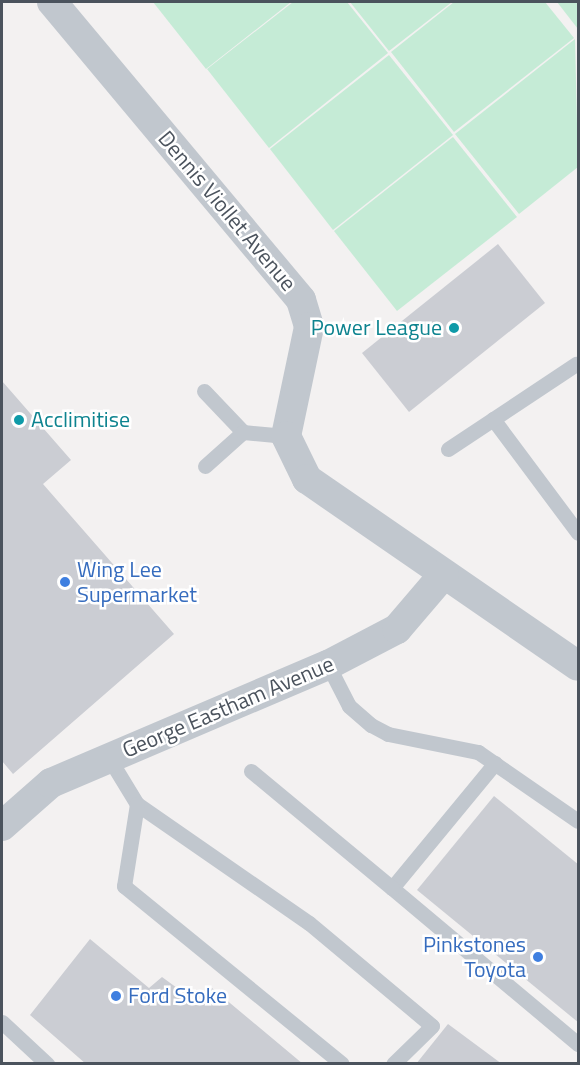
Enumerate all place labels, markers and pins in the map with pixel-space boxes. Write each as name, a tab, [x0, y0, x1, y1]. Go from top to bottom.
place label: Power League	[311, 315, 442, 341]
marker: Power League	[447, 321, 461, 335]
place label: Acclimitise	[31, 407, 130, 433]
marker: Acclimitise	[12, 413, 26, 427]
place label: Wing Lee Supermarket	[77, 556, 197, 608]
marker: Wing Lee Supermarket	[58, 575, 72, 589]
place label: Pinkstones Toyota	[423, 931, 526, 982]
marker: Pinkstones Toyota	[531, 950, 545, 964]
place label: Ford Stoke	[128, 983, 227, 1009]
marker: Ford Stoke	[109, 989, 123, 1003]

